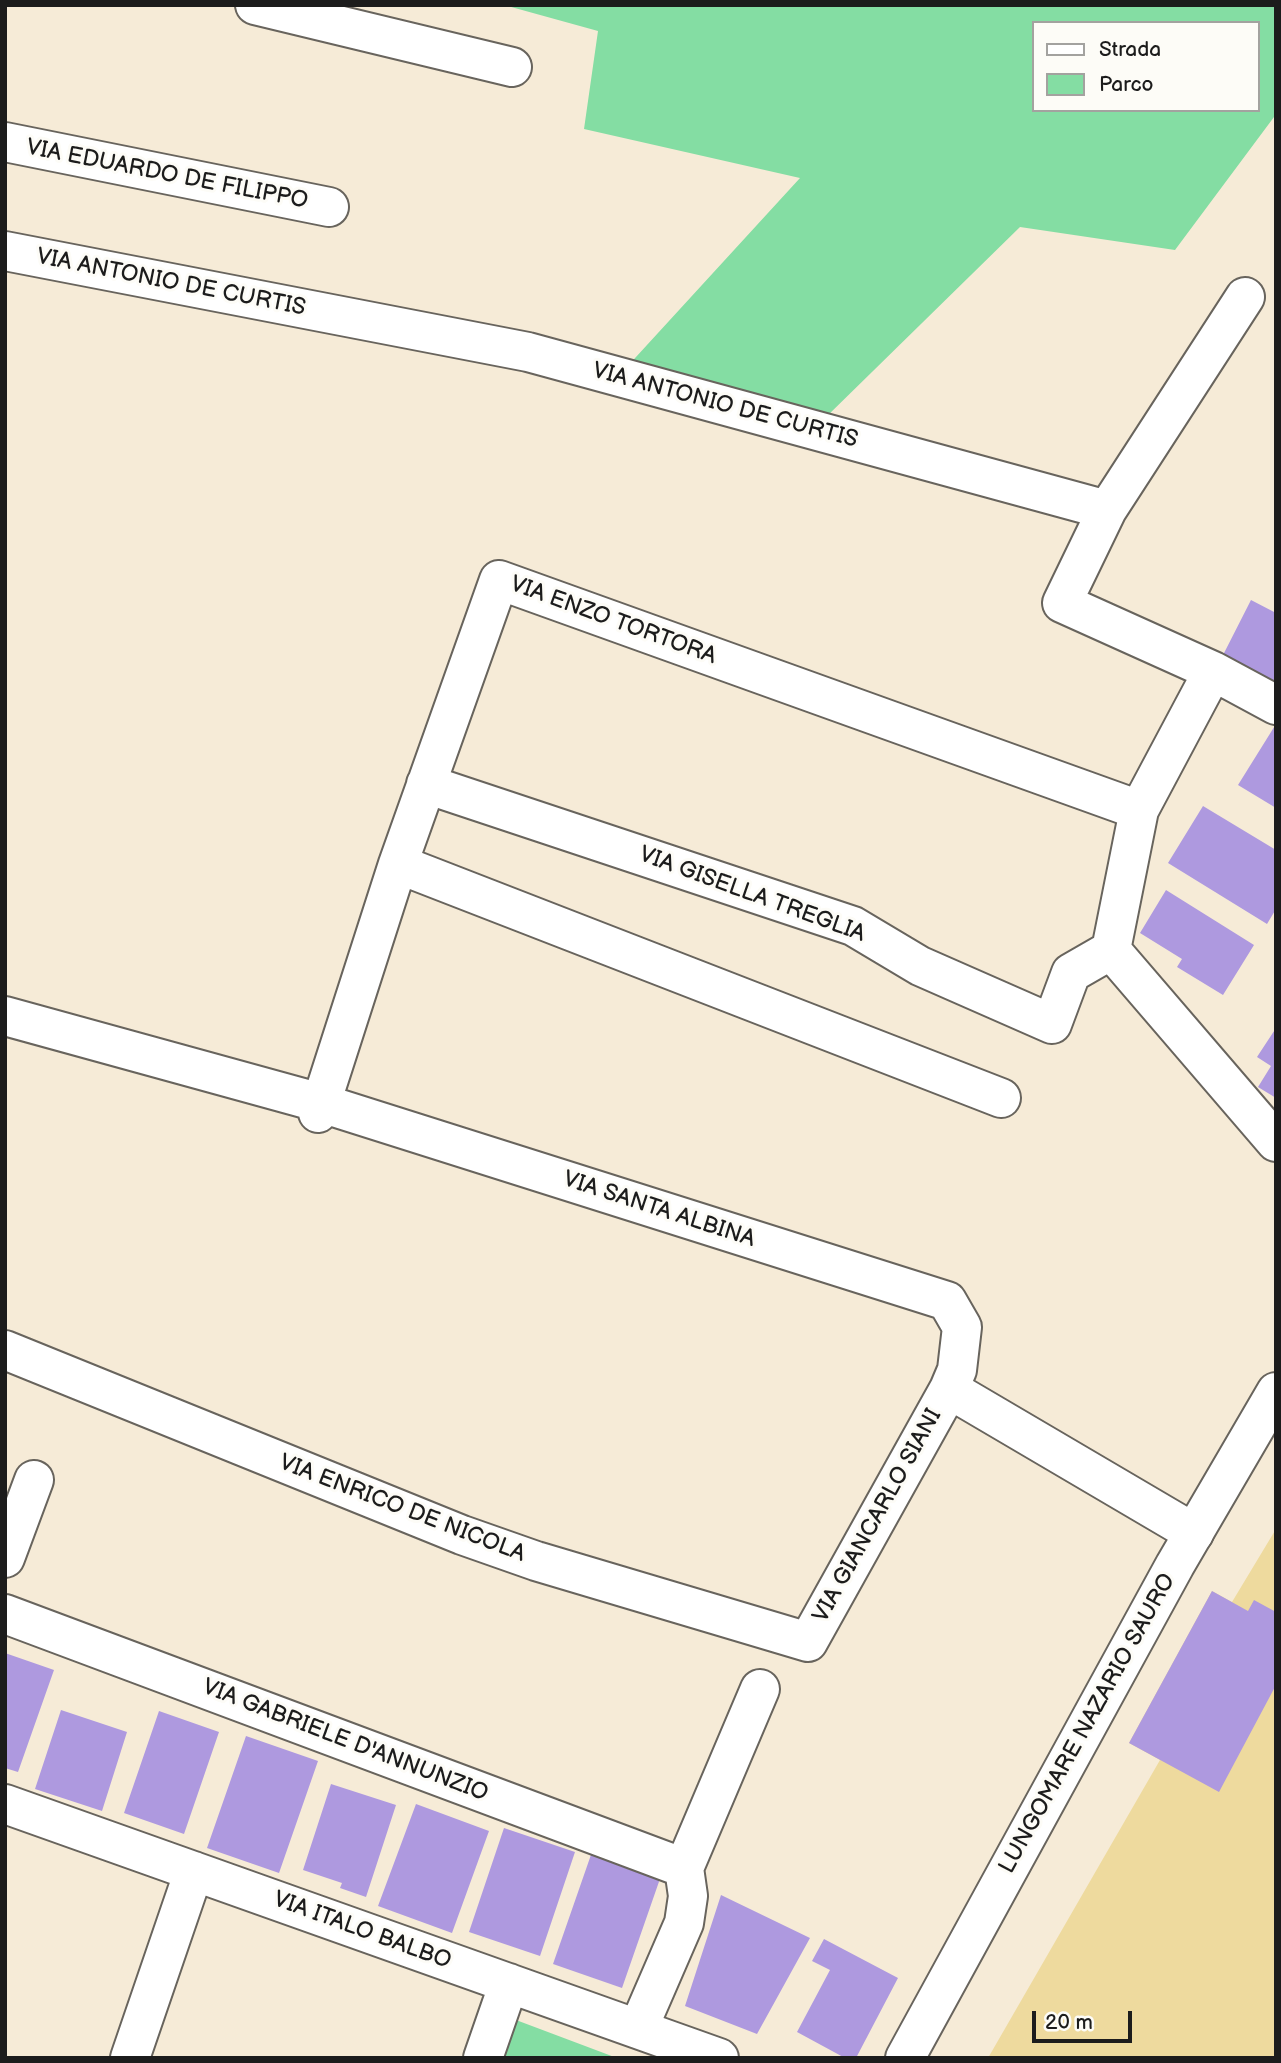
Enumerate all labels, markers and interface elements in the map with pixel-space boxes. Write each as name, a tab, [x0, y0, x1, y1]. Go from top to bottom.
legend	[1032, 21, 1260, 112]
text: Strada	[1099, 37, 1161, 62]
text: Parco	[1099, 72, 1154, 97]
street label: VIA EDUARDO DE FILIPPO	[24, 134, 310, 216]
street label: VIA ANTONIO DE CURTIS	[34, 243, 308, 323]
street label: VIA ANTONIO DE CURTIS	[589, 357, 861, 455]
street label: VIA ENZO TORTORA	[506, 571, 720, 671]
street label: VIA GISELLA TREGLIA	[635, 841, 869, 949]
street label: VIA SANTA ALBINA	[560, 1166, 758, 1254]
street label: VIA GIANCARLO SIANI	[808, 1404, 948, 1628]
street label: VIA ENRICO DE NICOLA	[275, 1449, 529, 1569]
street label: LUNGOMARE NAZARIO SAURO	[994, 1569, 1182, 1879]
street label: VIA GABRIELE D'ANNUNZIO	[198, 1674, 492, 1808]
street label: VIA ITALO BALBO	[269, 1886, 455, 1976]
scale bar	[1036, 1996, 1136, 2040]
text: 20 m	[1045, 2010, 1093, 2035]

